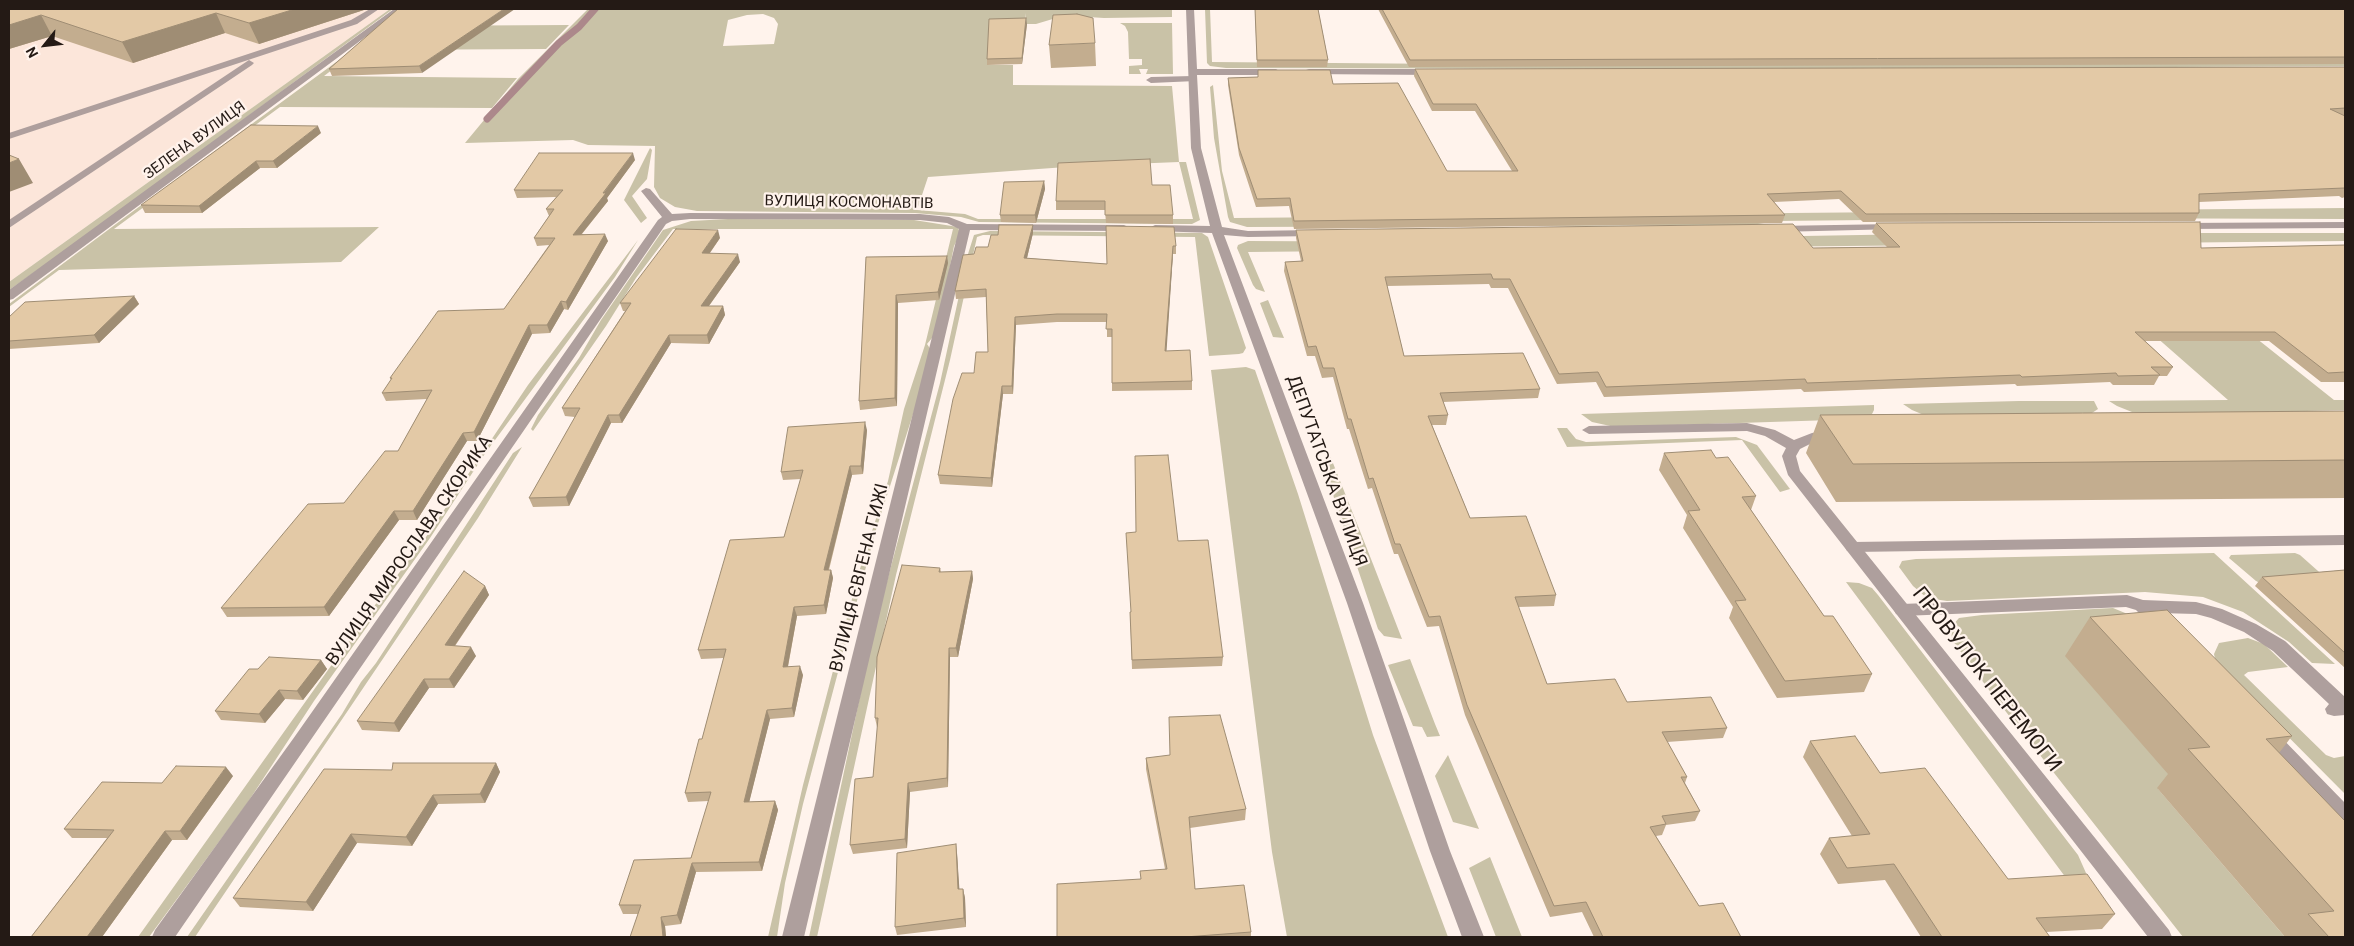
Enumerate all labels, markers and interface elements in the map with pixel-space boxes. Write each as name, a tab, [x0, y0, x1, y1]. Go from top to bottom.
north arrow	[20, 20, 70, 70]
text: N	[22, 44, 41, 60]
street label: ЗЕЛЕНА ВУЛИЦЯ	[141, 98, 249, 184]
street label: ВУЛИЦЯ КОСМОНАВТІВ	[764, 193, 934, 213]
street label: ДЕПУТАТСЬКА ВУЛИЦЯ	[1281, 372, 1371, 570]
street label: ВУЛИЦЯ МИРОСЛАВА СКОРИКА	[322, 432, 498, 670]
street label: ВУЛИЦЯ ЄВГЕНА ГИЖІ	[826, 481, 894, 675]
street label: ПРОВУЛОК ПЕРЕМОГИ	[1906, 582, 2066, 778]

